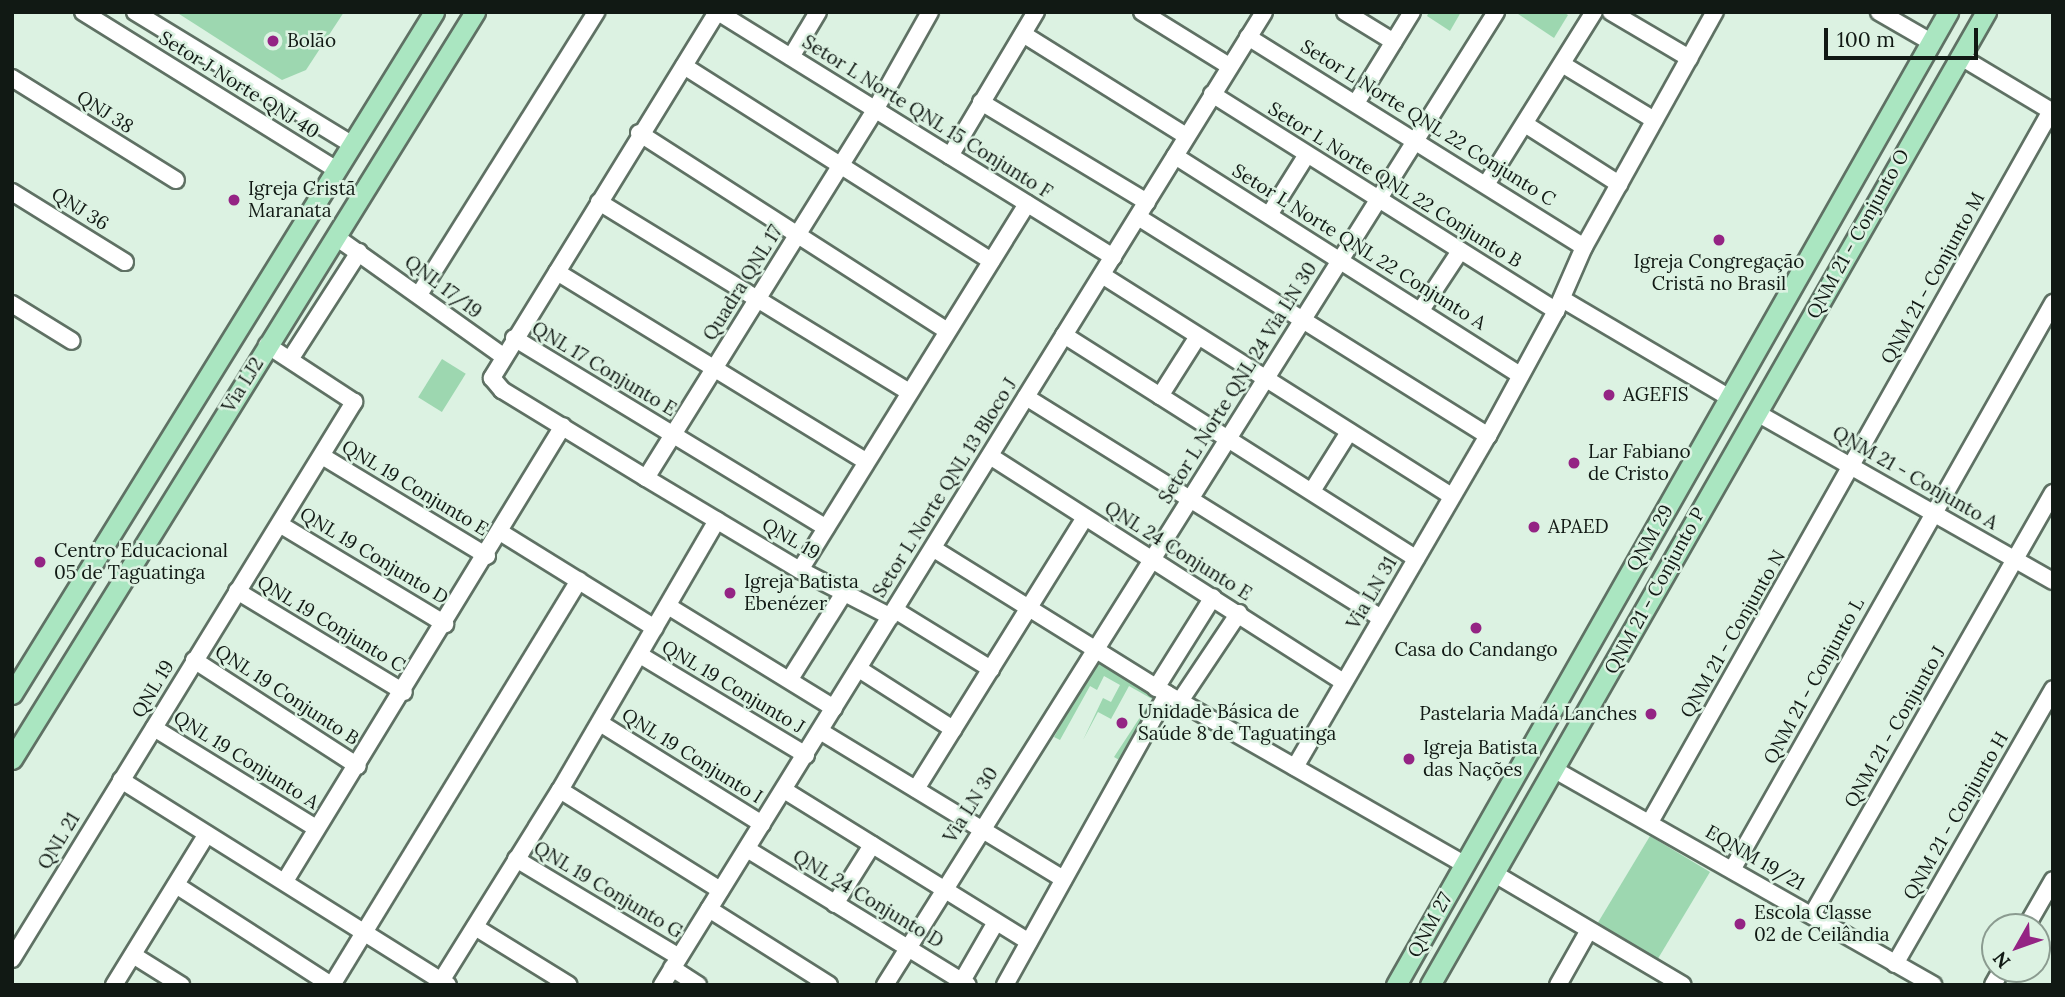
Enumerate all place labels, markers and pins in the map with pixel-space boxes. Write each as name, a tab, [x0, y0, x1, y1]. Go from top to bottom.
place label: Bolão	[287, 30, 336, 52]
marker: Bolão	[265, 33, 281, 49]
place label: Igreja Cristã Maranata	[248, 178, 356, 222]
marker: Igreja Cristã Maranata	[226, 192, 242, 208]
marker: Igreja Congregação Cristã no Brasil	[1711, 232, 1727, 248]
place label: Igreja Congregação Cristã no Brasil	[1634, 251, 1804, 295]
place label: AGEFIS	[1623, 384, 1689, 406]
marker: AGEFIS	[1601, 387, 1617, 403]
place label: Lar Fabiano de Cristo	[1588, 441, 1691, 485]
marker: Lar Fabiano de Cristo	[1566, 455, 1582, 471]
place label: APAED	[1548, 516, 1609, 538]
marker: APAED	[1526, 519, 1542, 535]
place label: Centro Educacional 05 de Taguatinga	[54, 540, 228, 584]
marker: Centro Educacional 05 de Taguatinga	[32, 554, 48, 570]
place label: Igreja Batista Ebenézer	[744, 571, 859, 615]
marker: Igreja Batista Ebenézer	[722, 585, 738, 601]
marker: Casa do Candango	[1468, 620, 1484, 636]
place label: Casa do Candango	[1394, 639, 1558, 661]
place label: Unidade Básica de Saúde 8 de Taguatinga	[1138, 701, 1336, 745]
place label: Pastelaria Madá Lanches	[1419, 703, 1637, 725]
marker: Pastelaria Madá Lanches	[1643, 706, 1659, 722]
marker: Unidade Básica de Saúde 8 de Taguatinga	[1112, 713, 1132, 733]
place label: Igreja Batista das Nações	[1423, 737, 1538, 781]
marker: Igreja Batista das Nações	[1401, 751, 1417, 767]
place label: Escola Classe 02 de Ceilândia	[1754, 902, 1889, 946]
marker: Escola Classe 02 de Ceilândia	[1732, 916, 1748, 932]

